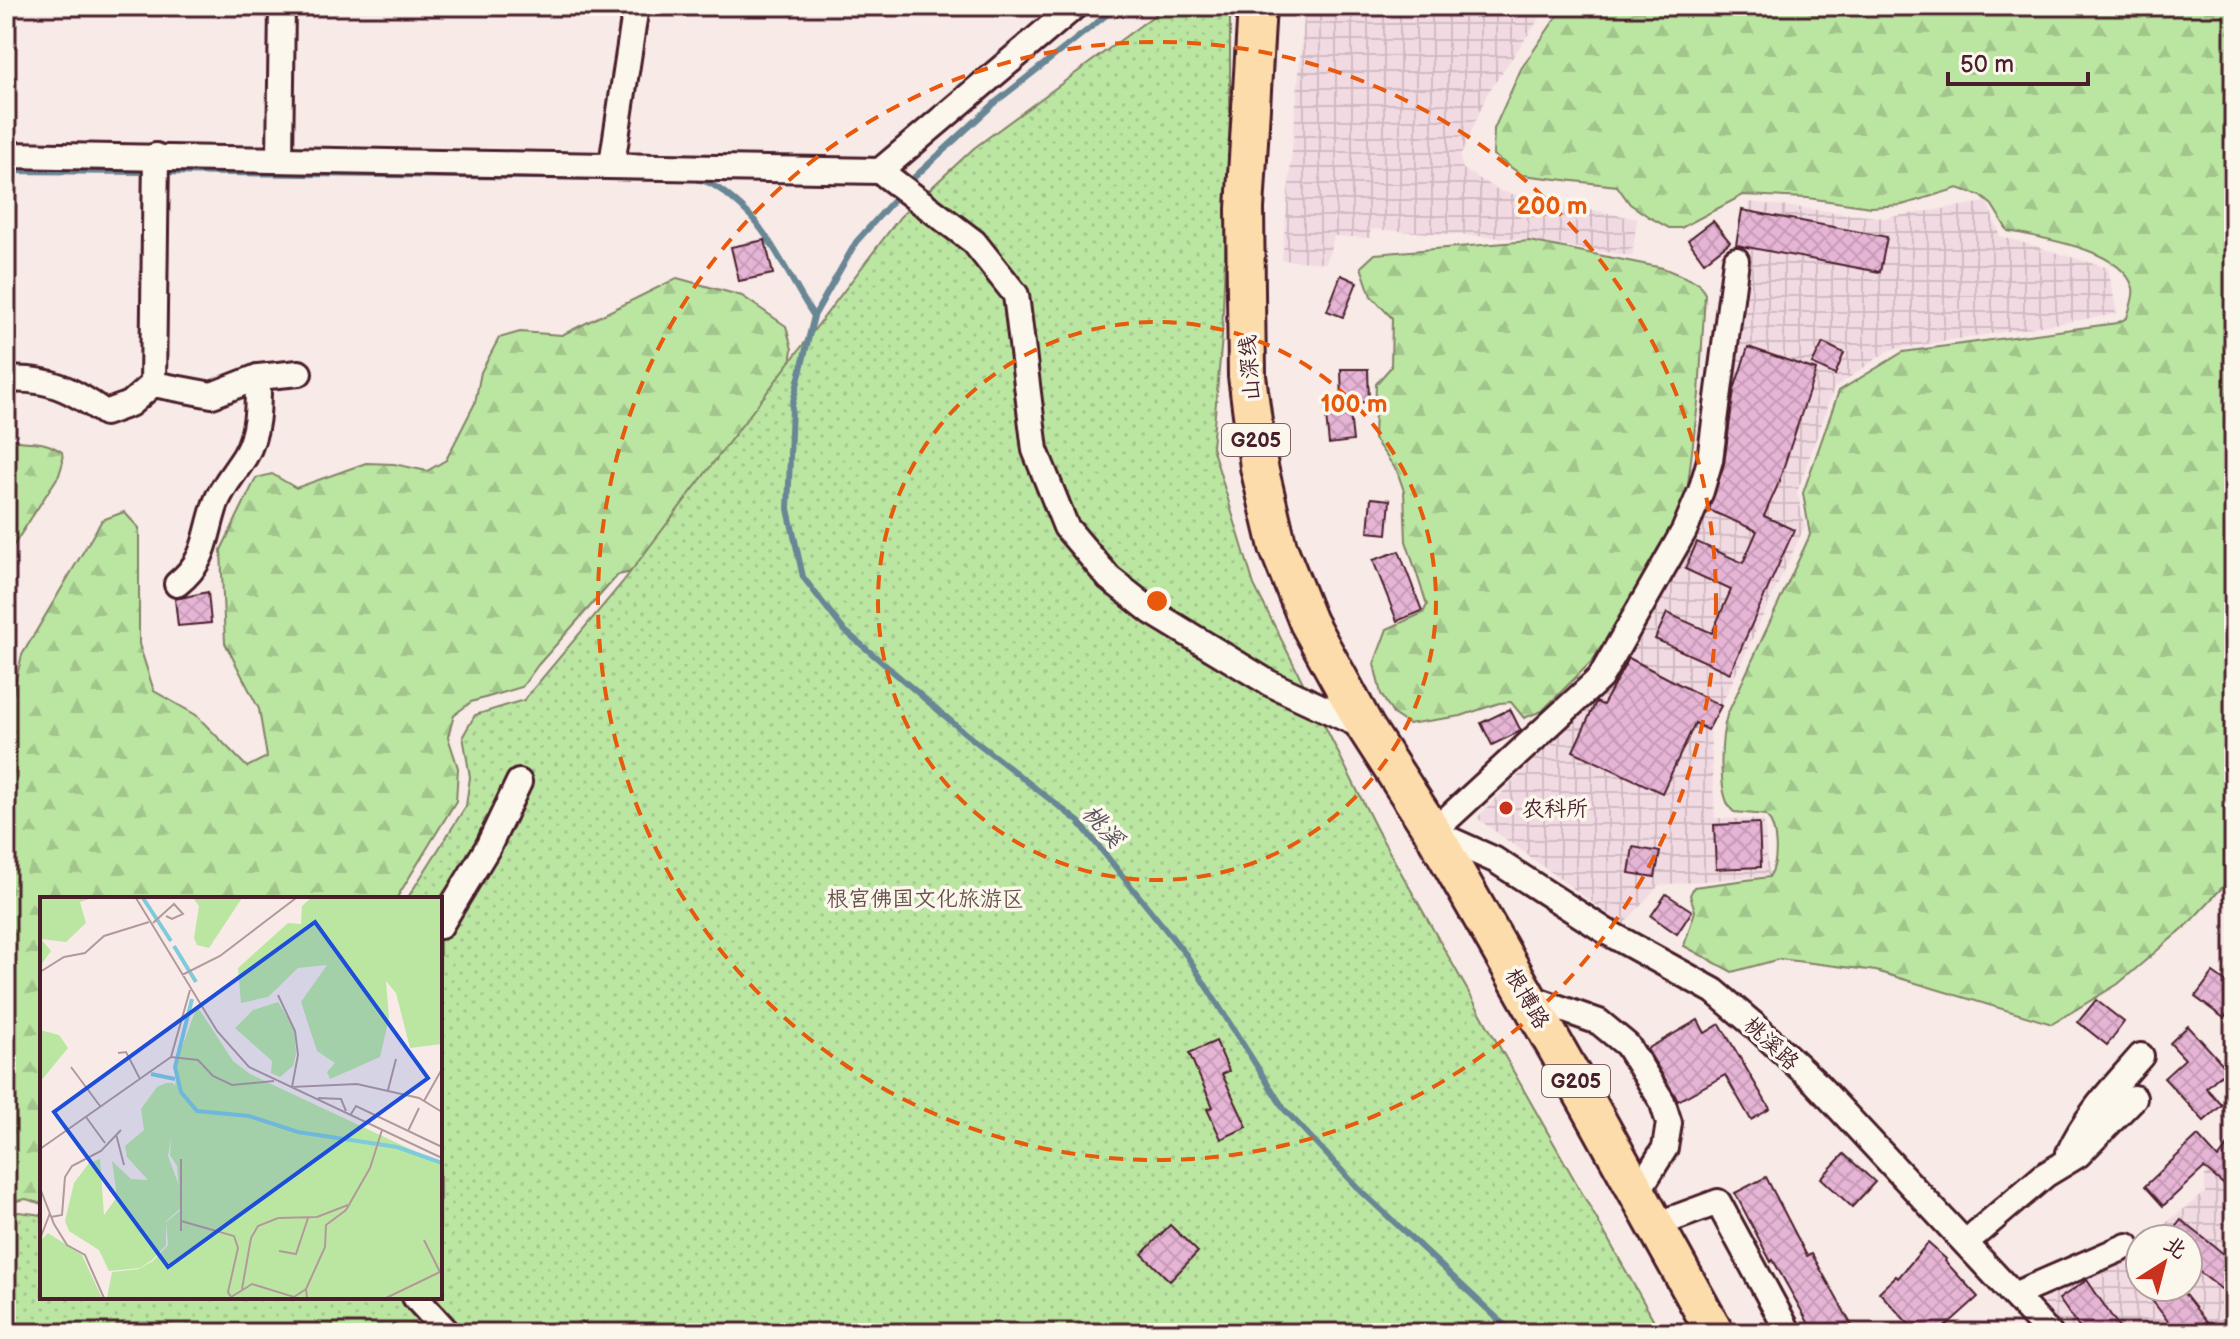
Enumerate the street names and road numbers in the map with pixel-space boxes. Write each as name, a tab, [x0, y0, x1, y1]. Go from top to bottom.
street label: 山深线	[1235, 334, 1266, 402]
road number: G205	[1222, 424, 1290, 456]
street label: 根博路	[1499, 963, 1555, 1034]
street label: 桃溪路	[1738, 1012, 1804, 1076]
road number: G205	[1542, 1065, 1610, 1097]

